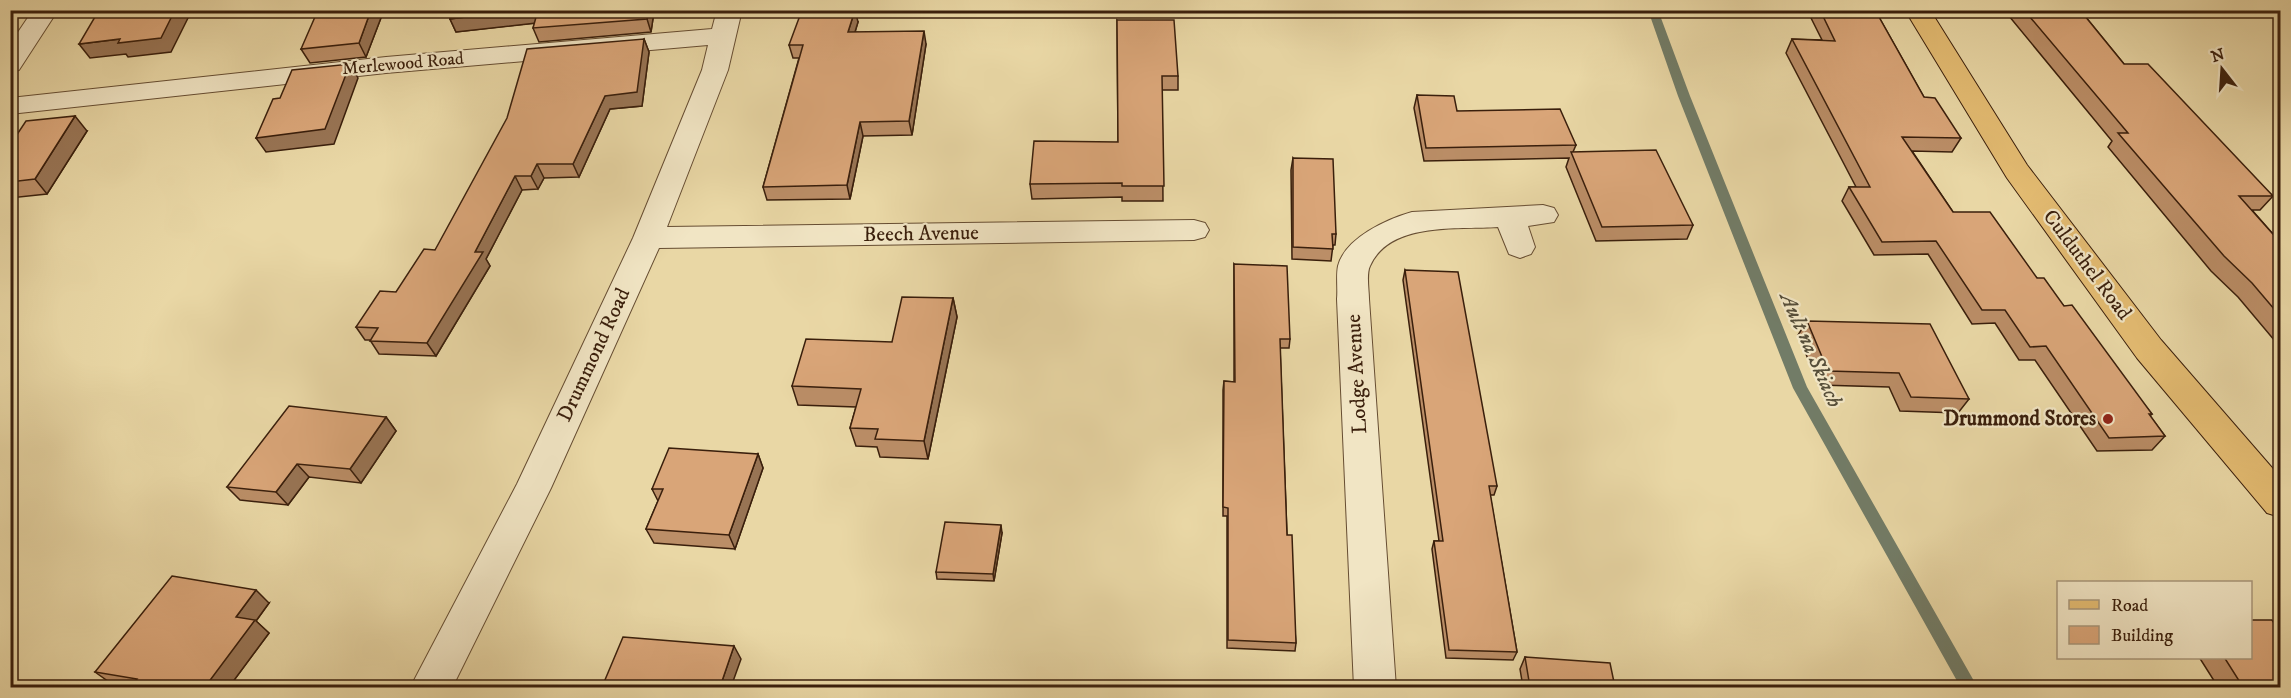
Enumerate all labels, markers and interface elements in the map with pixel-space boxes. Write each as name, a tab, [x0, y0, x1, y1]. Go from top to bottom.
north arrow	[2192, 39, 2252, 99]
text: N	[2209, 44, 2227, 67]
street label: Merlewood Road	[341, 48, 465, 80]
street label: Culduthel Road	[2037, 205, 2137, 326]
street label: Beech Avenue	[863, 220, 979, 248]
street label: Drummond Road	[552, 283, 637, 426]
water label: Ault na Skiach	[1772, 286, 1848, 412]
street label: Lodge Avenue	[1341, 313, 1373, 434]
place label: Drummond Stores	[1943, 406, 2096, 432]
marker: Drummond Stores	[2101, 412, 2115, 426]
legend	[2057, 581, 2252, 659]
text: Road	[2111, 595, 2148, 617]
text: Building	[2111, 625, 2173, 647]

